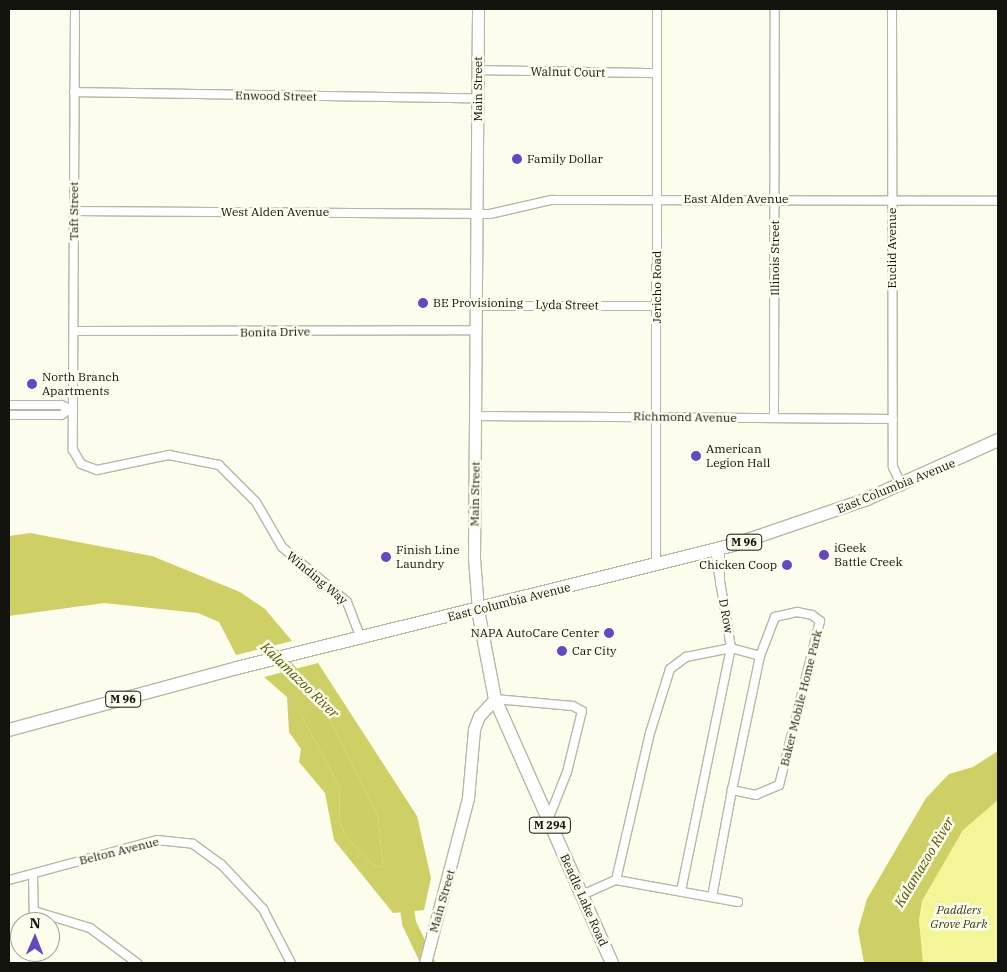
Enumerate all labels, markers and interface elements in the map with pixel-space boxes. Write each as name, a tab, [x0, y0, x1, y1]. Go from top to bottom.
street label: Main Street	[471, 57, 485, 121]
street label: Walnut Court	[531, 64, 605, 80]
street label: Enwood Street	[235, 88, 317, 104]
place label: Family Dollar	[527, 152, 603, 166]
marker: Family Dollar	[511, 153, 523, 165]
street label: Taft Street	[67, 182, 81, 240]
street label: East Alden Avenue	[683, 192, 789, 206]
street label: West Alden Avenue	[221, 205, 329, 219]
street label: Euclid Avenue	[885, 208, 899, 288]
street label: Illinois Street	[768, 220, 782, 296]
street label: Jericho Road	[650, 251, 664, 323]
place label: BE Provisioning	[433, 296, 523, 310]
marker: BE Provisioning	[417, 297, 429, 309]
street label: Lyda Street	[535, 297, 599, 313]
street label: Bonita Drive	[240, 324, 310, 340]
place label: North Branch Apartments	[42, 370, 119, 398]
marker: North Branch Apartments	[26, 378, 38, 390]
street label: Richmond Avenue	[633, 409, 737, 425]
place label: American Legion Hall	[706, 442, 770, 470]
marker: American Legion Hall	[690, 450, 702, 462]
street label: East Columbia Avenue	[835, 456, 957, 516]
street label: Main Street	[467, 461, 483, 527]
road number: M 96	[725, 534, 763, 550]
place label: iGeek Battle Creek	[834, 541, 902, 569]
place label: Finish Line Laundry	[396, 543, 460, 571]
street label: Winding Way	[284, 548, 350, 608]
marker: iGeek Battle Creek	[818, 549, 830, 561]
marker: Finish Line Laundry	[380, 551, 392, 563]
place label: Chicken Coop	[699, 558, 777, 572]
marker: Chicken Coop	[781, 559, 793, 571]
street label: East Columbia Avenue	[446, 580, 572, 624]
street label: D Row	[716, 597, 736, 635]
place label: NAPA AutoCare Center	[471, 626, 599, 640]
marker: NAPA AutoCare Center	[603, 627, 615, 639]
street label: Baker Mobile Home Park	[777, 628, 825, 768]
water label: Kalamazoo River	[257, 639, 343, 721]
place label: Car City	[572, 644, 617, 658]
marker: Car City	[556, 645, 568, 657]
road number: M 96	[104, 691, 142, 708]
water label: Kalamazoo River	[891, 814, 957, 910]
road number: M 294	[529, 816, 571, 834]
street label: Belton Avenue	[78, 834, 160, 868]
street label: Beadle Lake Road	[557, 852, 611, 948]
street label: Main Street	[426, 868, 458, 934]
park label: Paddlers Grove Park	[930, 903, 988, 931]
north arrow	[10, 912, 60, 962]
text: N	[30, 914, 41, 932]

